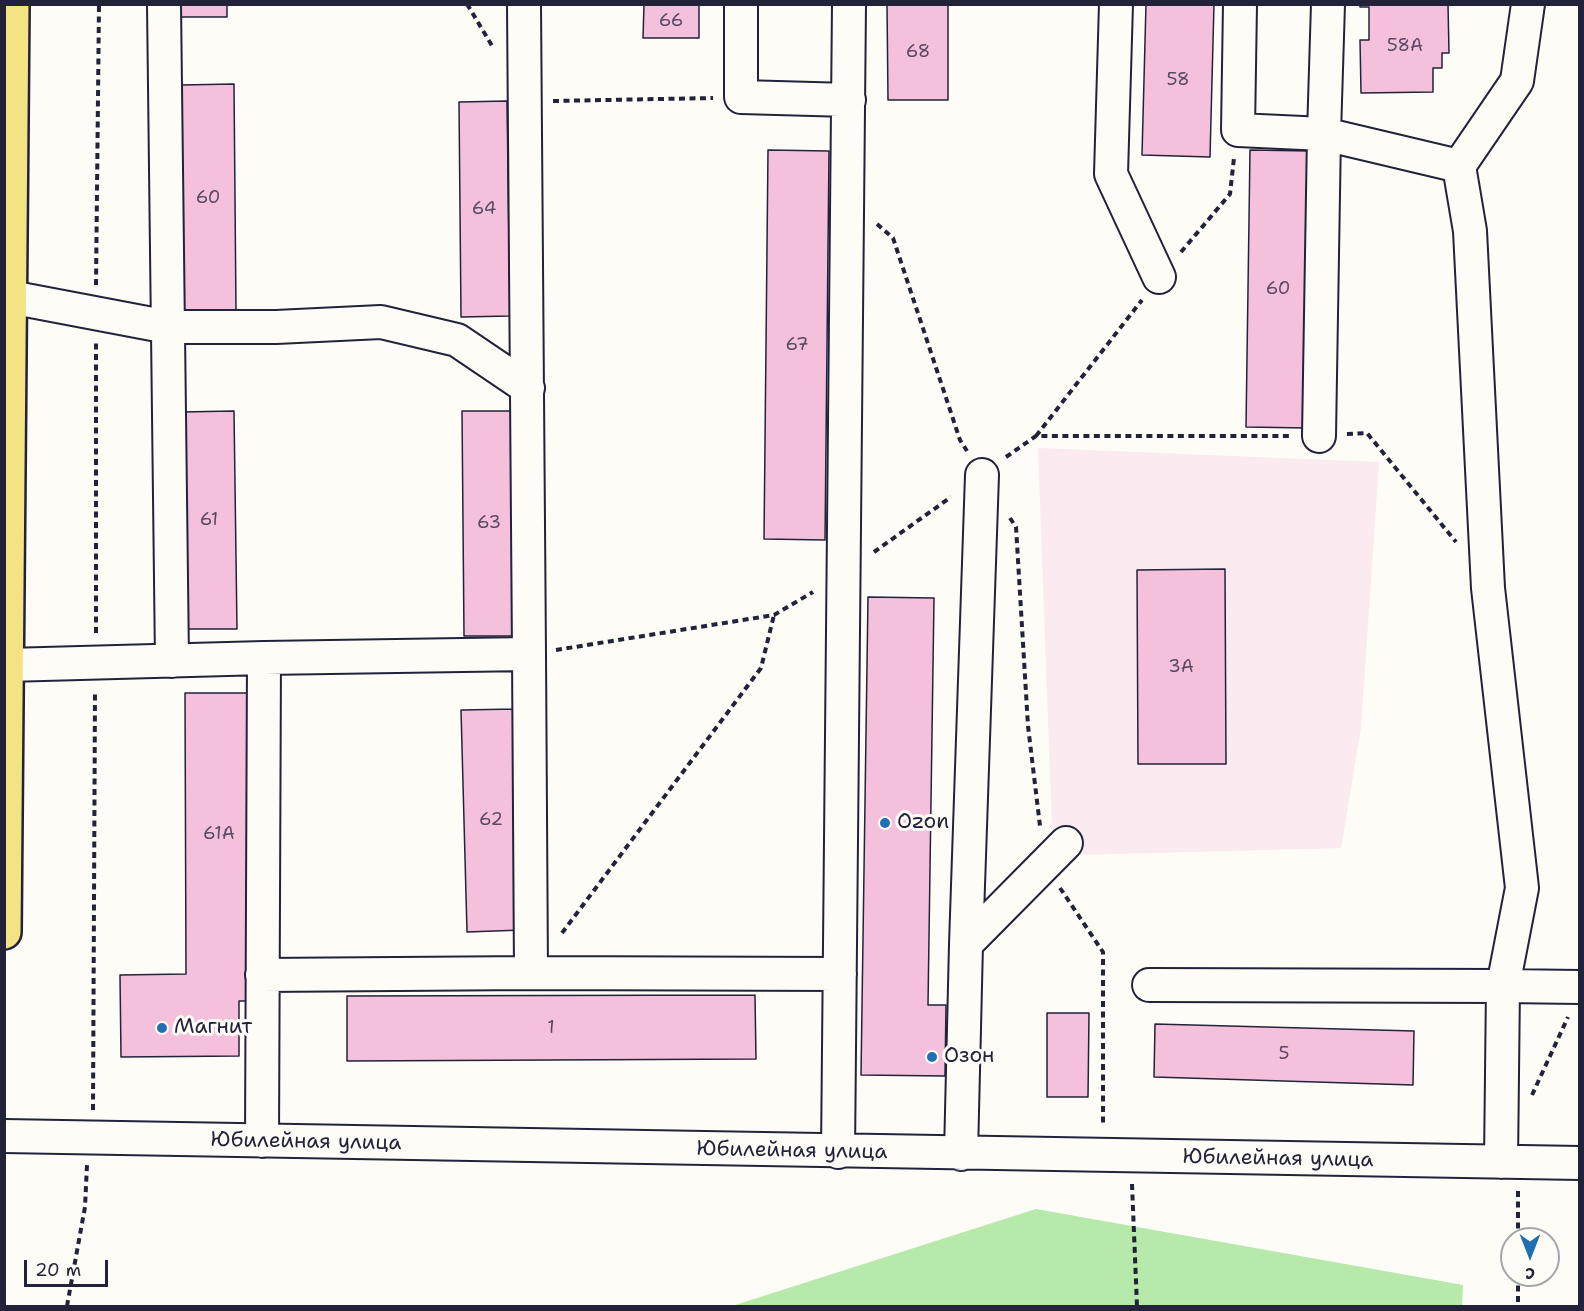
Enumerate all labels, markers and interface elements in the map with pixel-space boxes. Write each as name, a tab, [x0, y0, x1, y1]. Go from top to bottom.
house number: 66	[659, 10, 683, 32]
house number: 58А	[1387, 35, 1423, 57]
house number: 68	[906, 41, 930, 63]
house number: 58	[1166, 69, 1190, 91]
house number: 60	[196, 187, 220, 209]
house number: 64	[472, 198, 496, 220]
house number: 60	[1266, 278, 1290, 300]
house number: 67	[785, 334, 809, 356]
house number: 61	[200, 509, 218, 531]
house number: 63	[477, 512, 501, 534]
house number: 3А	[1168, 656, 1194, 678]
house number: 62	[479, 809, 503, 831]
place label: Ozon	[897, 810, 949, 836]
marker: Ozon	[878, 816, 892, 830]
house number: 61А	[203, 823, 235, 845]
place label: Магнит	[174, 1015, 252, 1041]
house number: 1	[547, 1017, 555, 1039]
marker: Магнит	[155, 1021, 169, 1035]
house number: 5	[1278, 1043, 1290, 1065]
place label: Озон	[944, 1044, 994, 1070]
marker: Озон	[925, 1050, 939, 1064]
street label: Юбилейная улица	[210, 1128, 402, 1156]
street label: Юбилейная улица	[696, 1137, 888, 1165]
street label: Юбилейная улица	[1182, 1145, 1374, 1173]
north arrow	[1500, 1227, 1560, 1287]
scale bar	[27, 1248, 111, 1286]
text: 20 m	[35, 1258, 81, 1282]
text: С	[1525, 1263, 1535, 1284]

